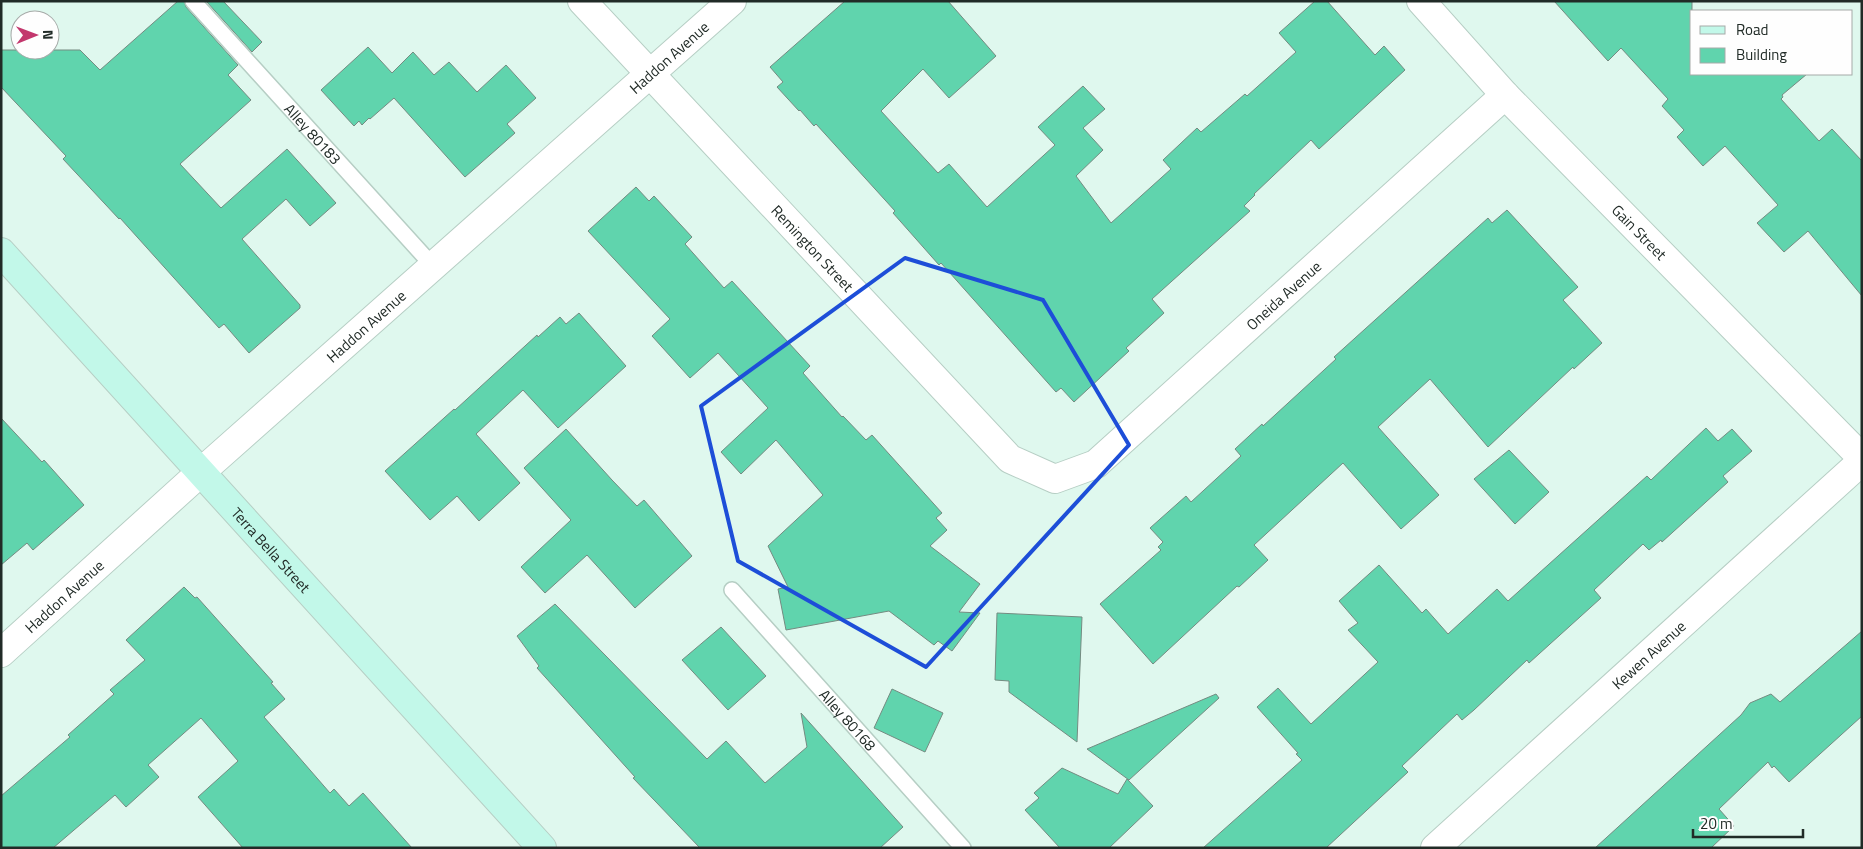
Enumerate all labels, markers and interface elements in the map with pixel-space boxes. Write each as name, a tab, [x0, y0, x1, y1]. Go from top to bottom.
north arrow	[10, 10, 60, 60]
legend	[1690, 10, 1853, 75]
street label: Haddon Avenue	[624, 15, 714, 99]
text: Road	[1736, 18, 1768, 41]
text: N	[38, 30, 59, 40]
text: Building	[1736, 43, 1787, 66]
street label: Alley 80183	[279, 98, 347, 170]
street label: Remington Street	[766, 199, 860, 297]
street label: Gain Street	[1607, 199, 1673, 265]
street label: Oneida Avenue	[1240, 255, 1326, 335]
street label: Haddon Avenue	[321, 284, 411, 368]
street label: Terra Bella Street	[226, 502, 317, 598]
street label: Haddon Avenue	[19, 554, 109, 638]
street label: Kewen Avenue	[1606, 615, 1691, 694]
street label: Alley 80168	[814, 684, 882, 756]
scale bar	[1693, 806, 1803, 838]
text: 20 m	[1700, 812, 1733, 835]

